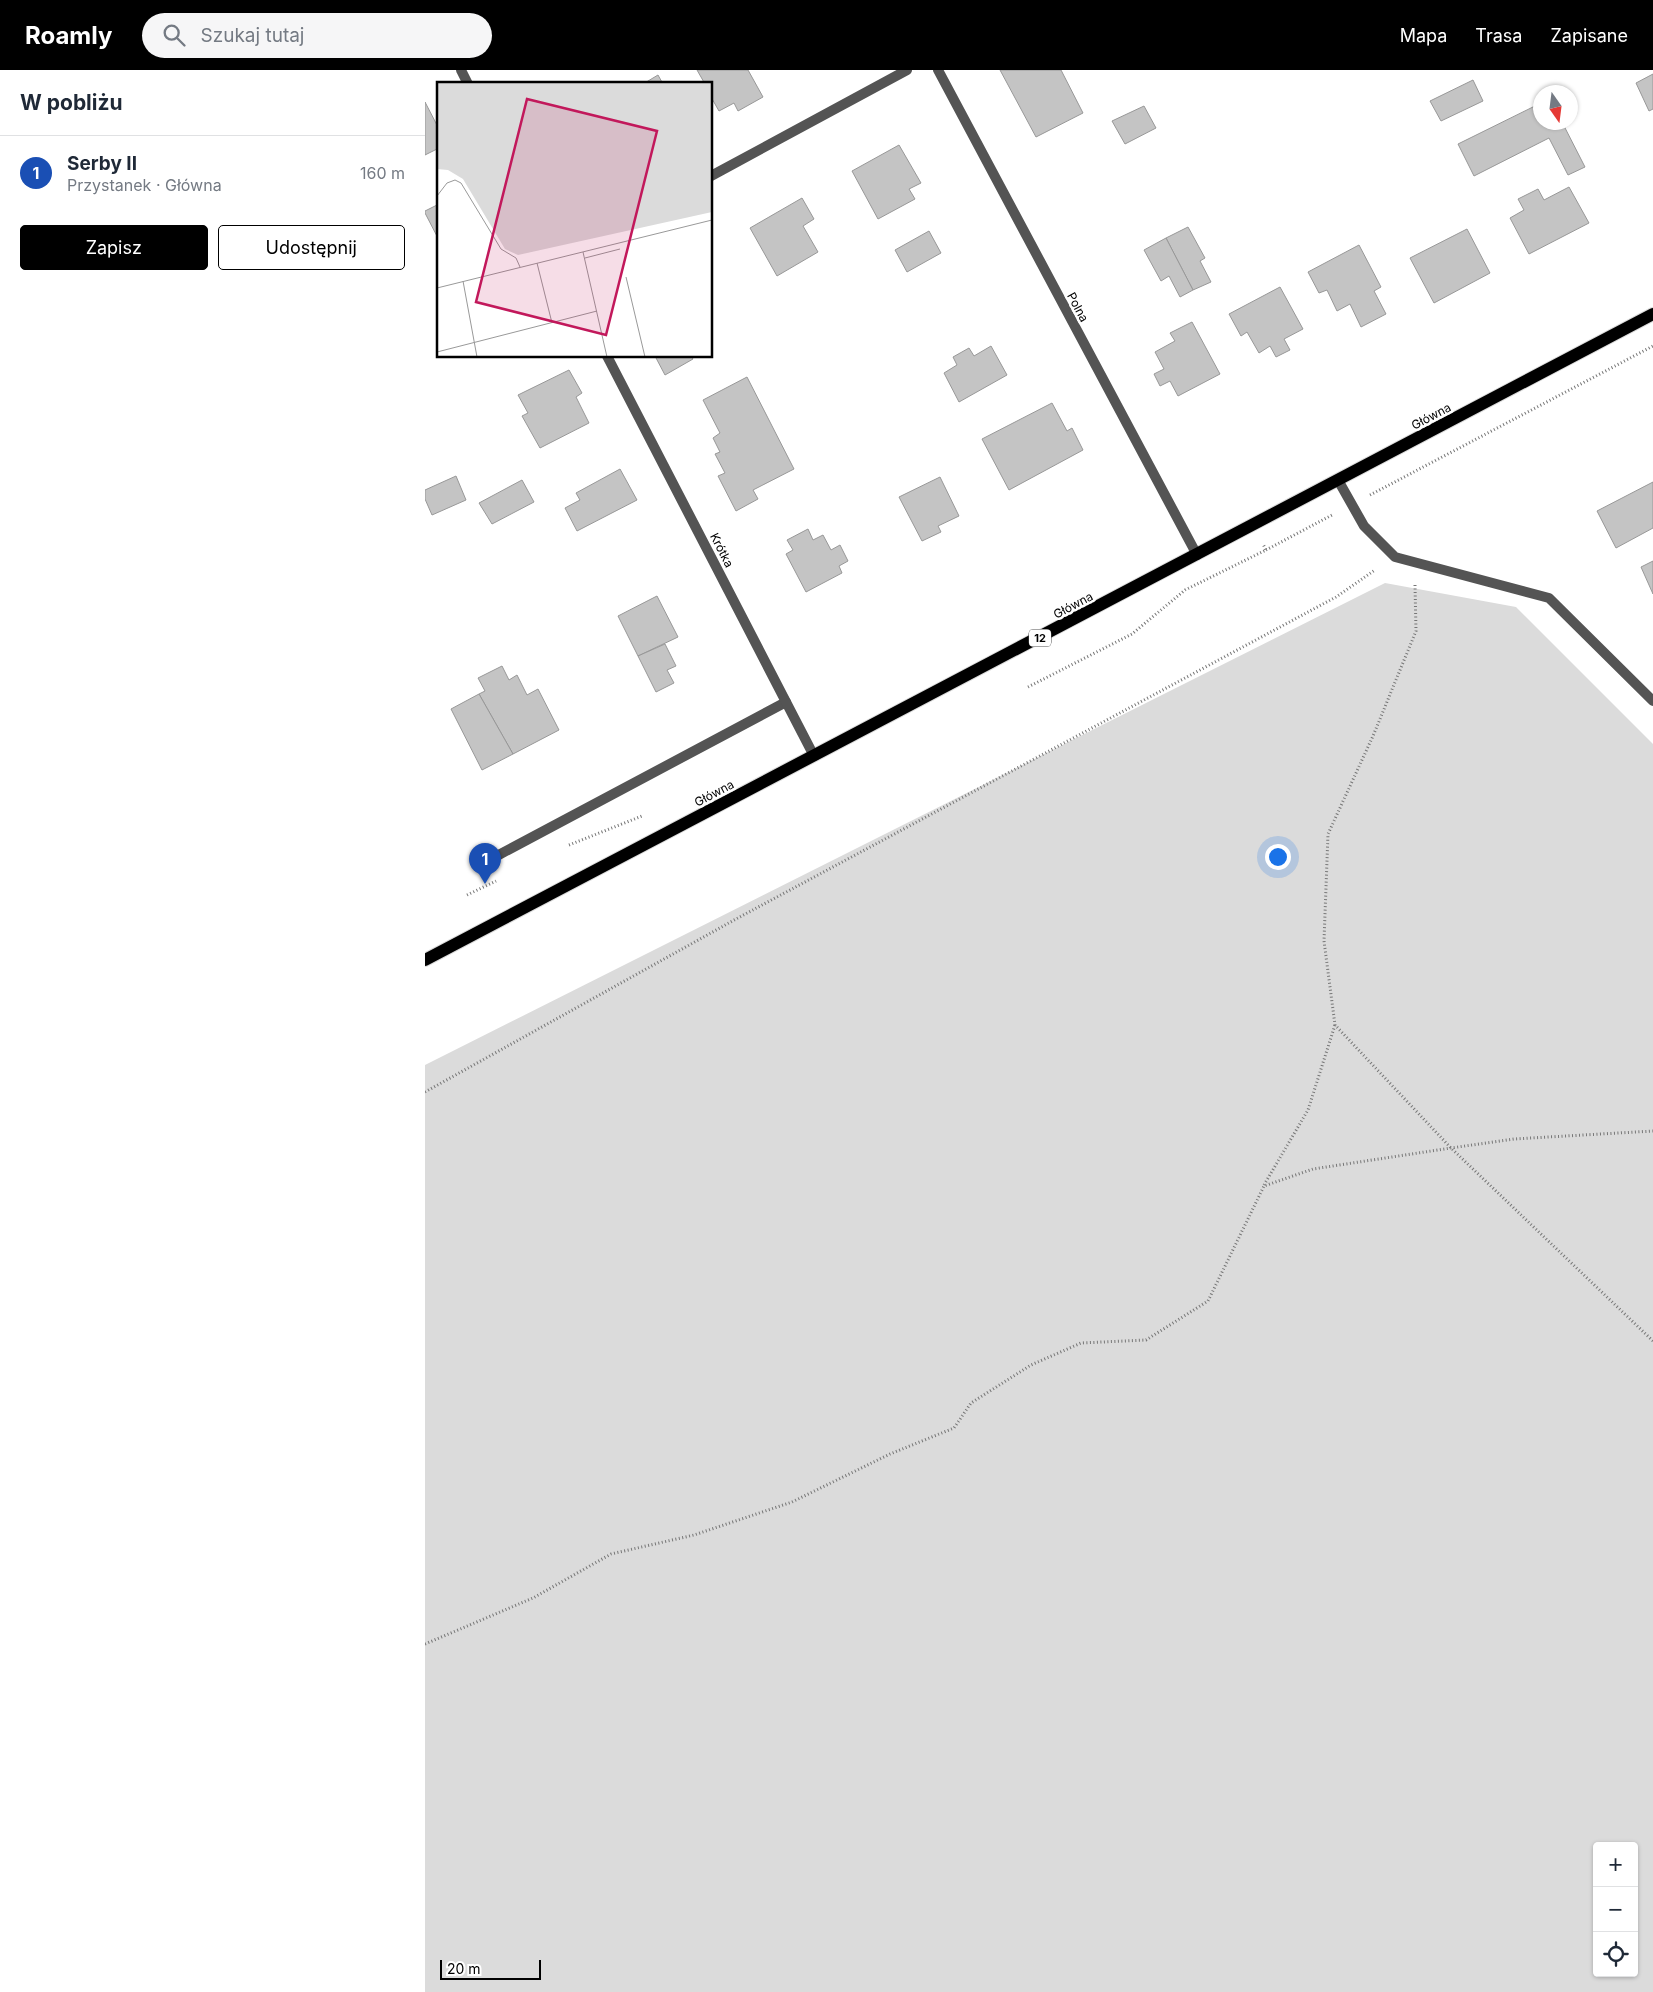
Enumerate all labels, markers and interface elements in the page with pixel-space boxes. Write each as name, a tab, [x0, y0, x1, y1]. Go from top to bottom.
search box	[142, 13, 492, 58]
text: Roamly	[25, 21, 112, 50]
icon: search	[160, 21, 188, 49]
text: Szukaj tutaj	[200, 24, 304, 47]
text: Mapa	[1400, 25, 1447, 46]
text: Trasa	[1475, 25, 1522, 46]
text: Zapisane	[1550, 25, 1628, 46]
inset map	[437, 82, 713, 358]
north arrow	[1533, 85, 1578, 130]
text: W pobliżu	[20, 90, 123, 115]
text: Serby II	[67, 152, 137, 175]
text: 1	[33, 163, 39, 183]
text: 160 m	[360, 163, 405, 183]
text: Przystanek · Główna	[67, 175, 222, 195]
button: Zapisz	[20, 225, 208, 270]
button: Udostępnij	[218, 225, 405, 270]
street label: Polna	[1064, 290, 1092, 324]
street label: Główna	[1409, 399, 1453, 433]
street label: Krótka	[707, 530, 737, 570]
street label: Główna	[1051, 588, 1095, 622]
road number: 12	[1029, 630, 1051, 646]
street label: Główna	[692, 776, 736, 810]
pin: 1	[469, 843, 501, 884]
your location	[1265, 844, 1291, 870]
map controls	[1593, 1842, 1638, 1977]
button: +	[1593, 1842, 1638, 1887]
button: −	[1593, 1887, 1638, 1932]
button: locate	[1593, 1932, 1638, 1977]
scale bar	[440, 1957, 541, 1980]
text: 20 m	[447, 1960, 481, 1977]

